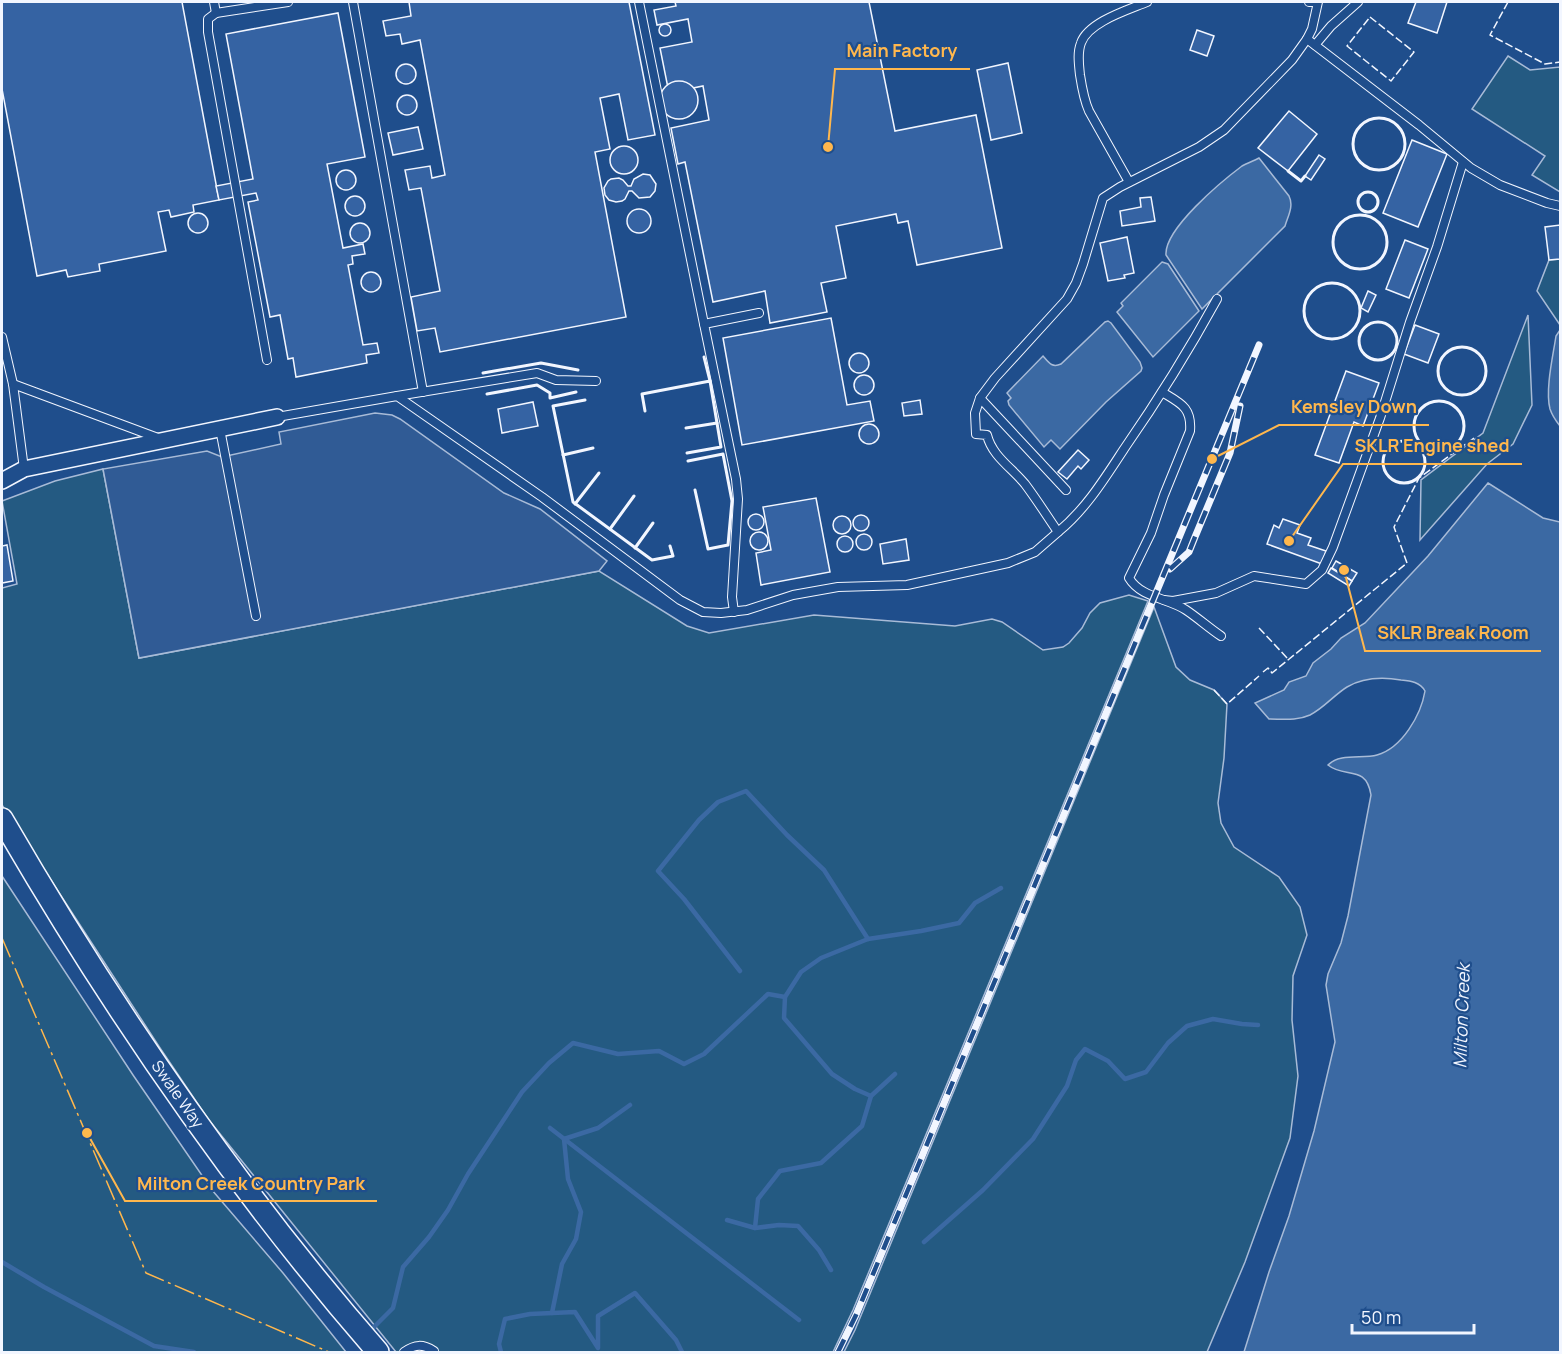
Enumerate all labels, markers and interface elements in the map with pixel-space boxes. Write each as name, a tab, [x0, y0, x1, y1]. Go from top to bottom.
callout: Main Factory	[835, 33, 970, 69]
text: Main Factory	[847, 38, 957, 62]
callout: Kemsley Down	[1279, 389, 1429, 425]
text: Kemsley Down	[1291, 394, 1417, 418]
callout: SKLR Engine shed	[1343, 428, 1522, 464]
text: SKLR Engine shed	[1355, 433, 1509, 457]
callout: SKLR Break Room	[1365, 615, 1541, 651]
text: SKLR Break Room	[1377, 620, 1529, 644]
water label: Milton Creek	[1447, 960, 1475, 1069]
street label: Swale Way	[147, 1056, 210, 1133]
callout: Milton Creek Country Park	[125, 1165, 377, 1201]
text: Milton Creek Country Park	[137, 1171, 366, 1195]
scale bar	[1352, 1297, 1474, 1335]
text: 50 m	[1361, 1305, 1401, 1329]

